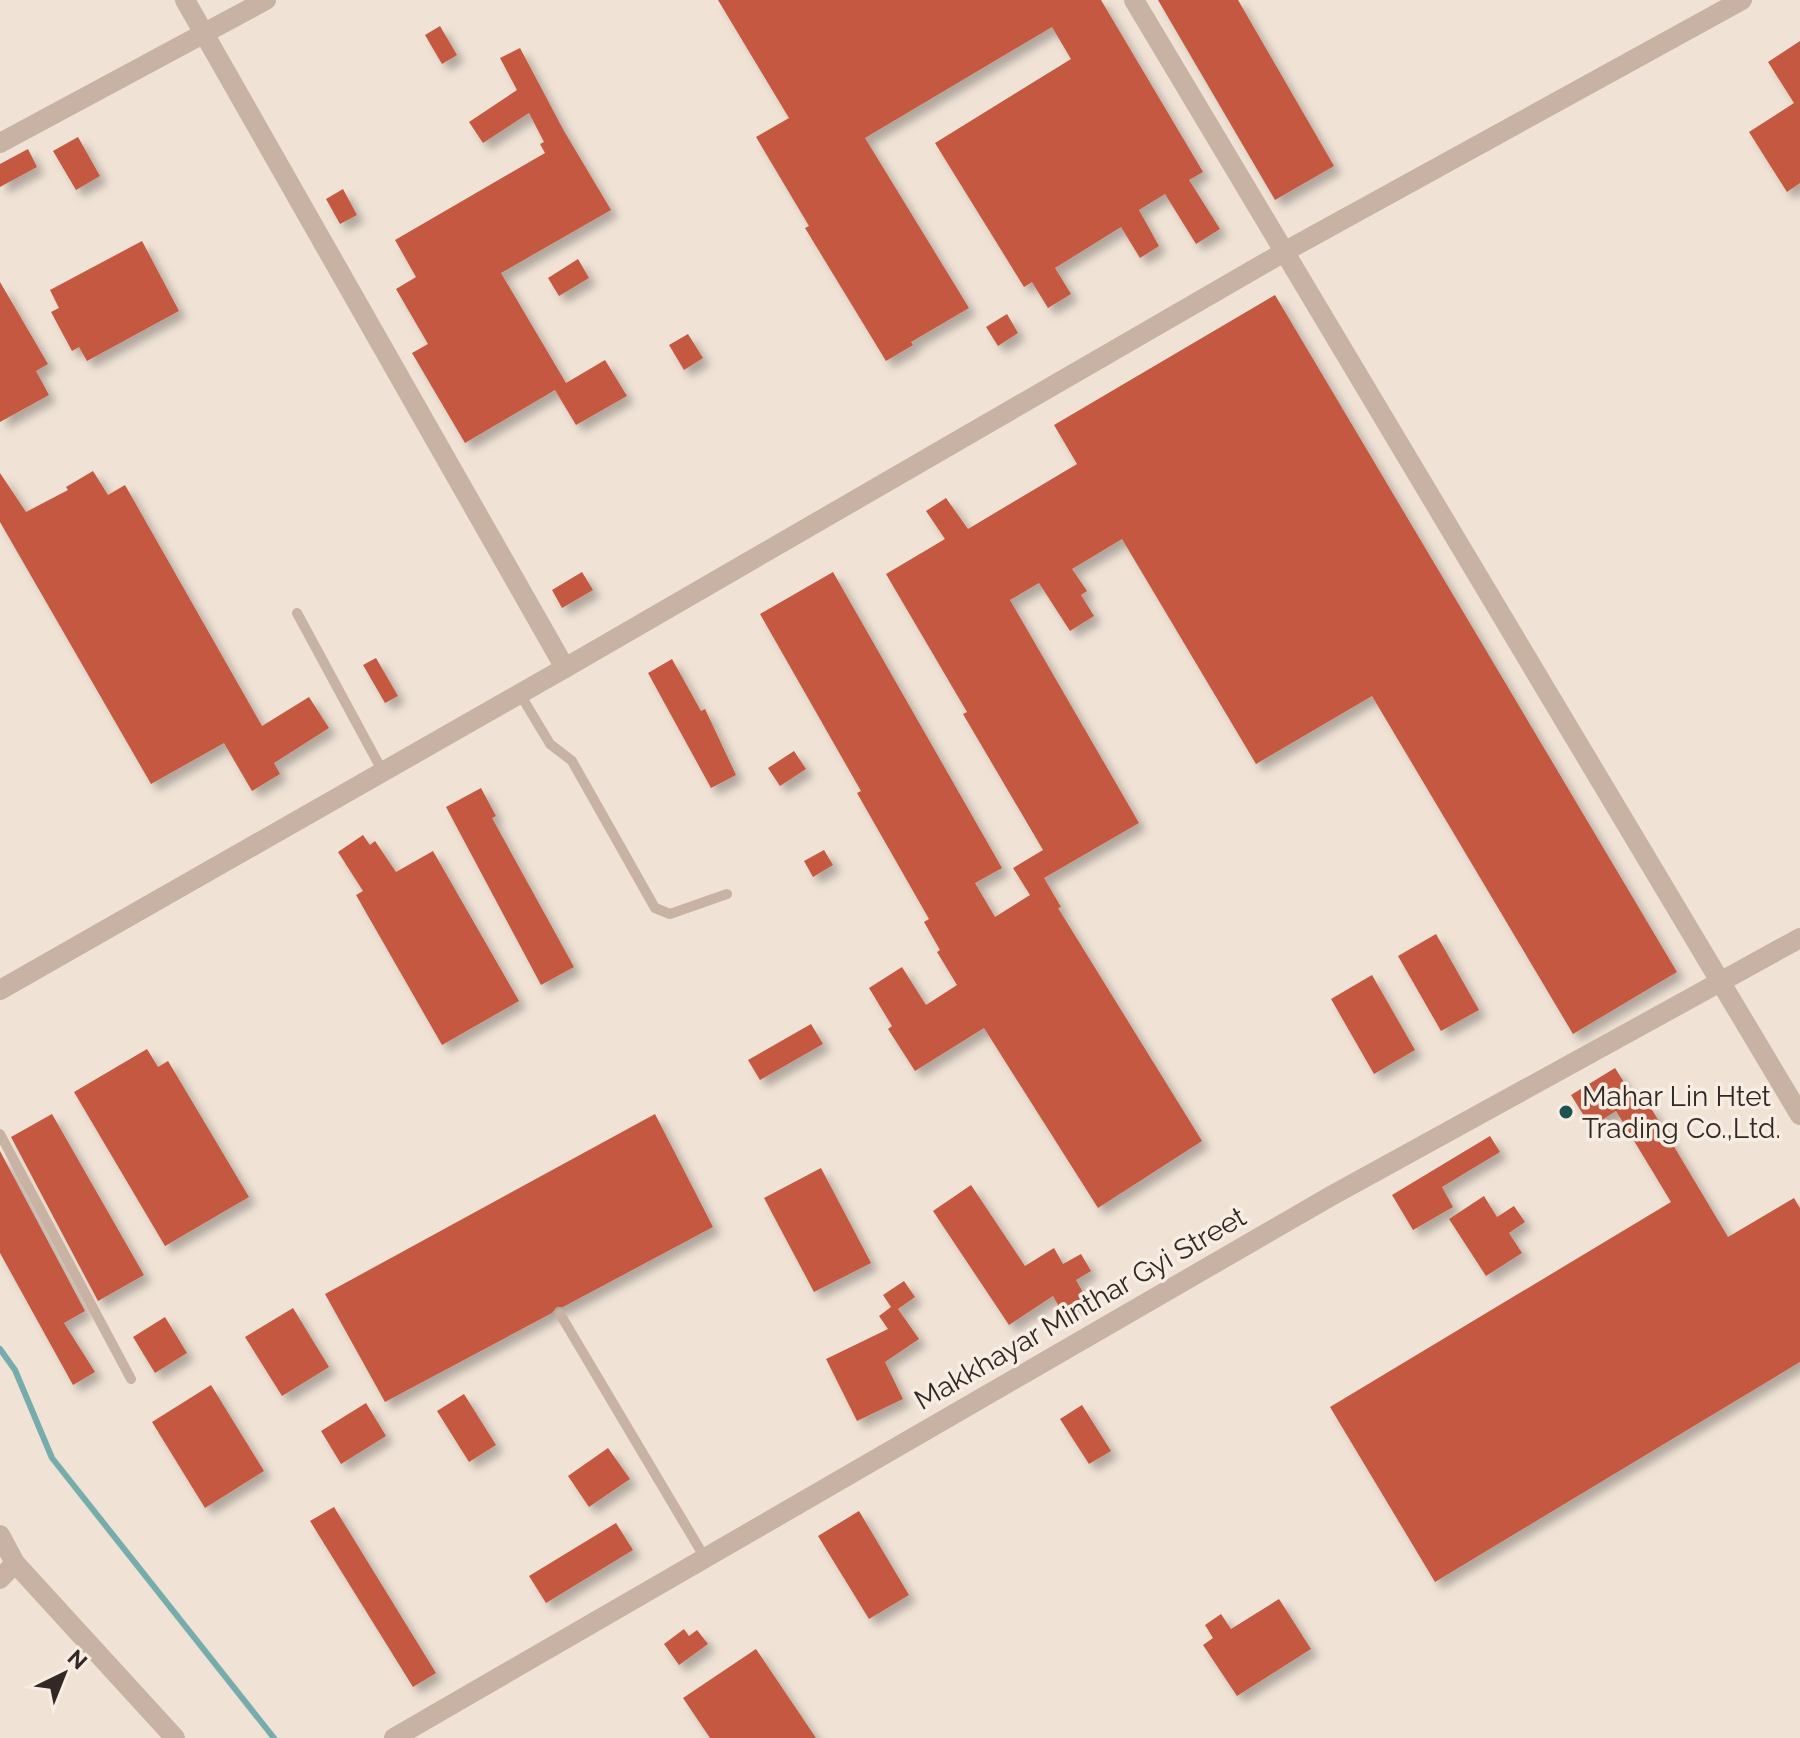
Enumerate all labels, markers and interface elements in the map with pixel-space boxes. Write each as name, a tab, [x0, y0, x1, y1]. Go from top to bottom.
place label: Mahar Lin Htet Trading Co.,Ltd.	[1582, 1080, 1781, 1145]
marker: Mahar Lin Htet Trading Co.,Ltd.	[1557, 1103, 1575, 1121]
street label: Makkhayar Minthar Gyi Street	[909, 1200, 1252, 1417]
north arrow	[24, 1634, 104, 1714]
text: N	[63, 1644, 93, 1675]

